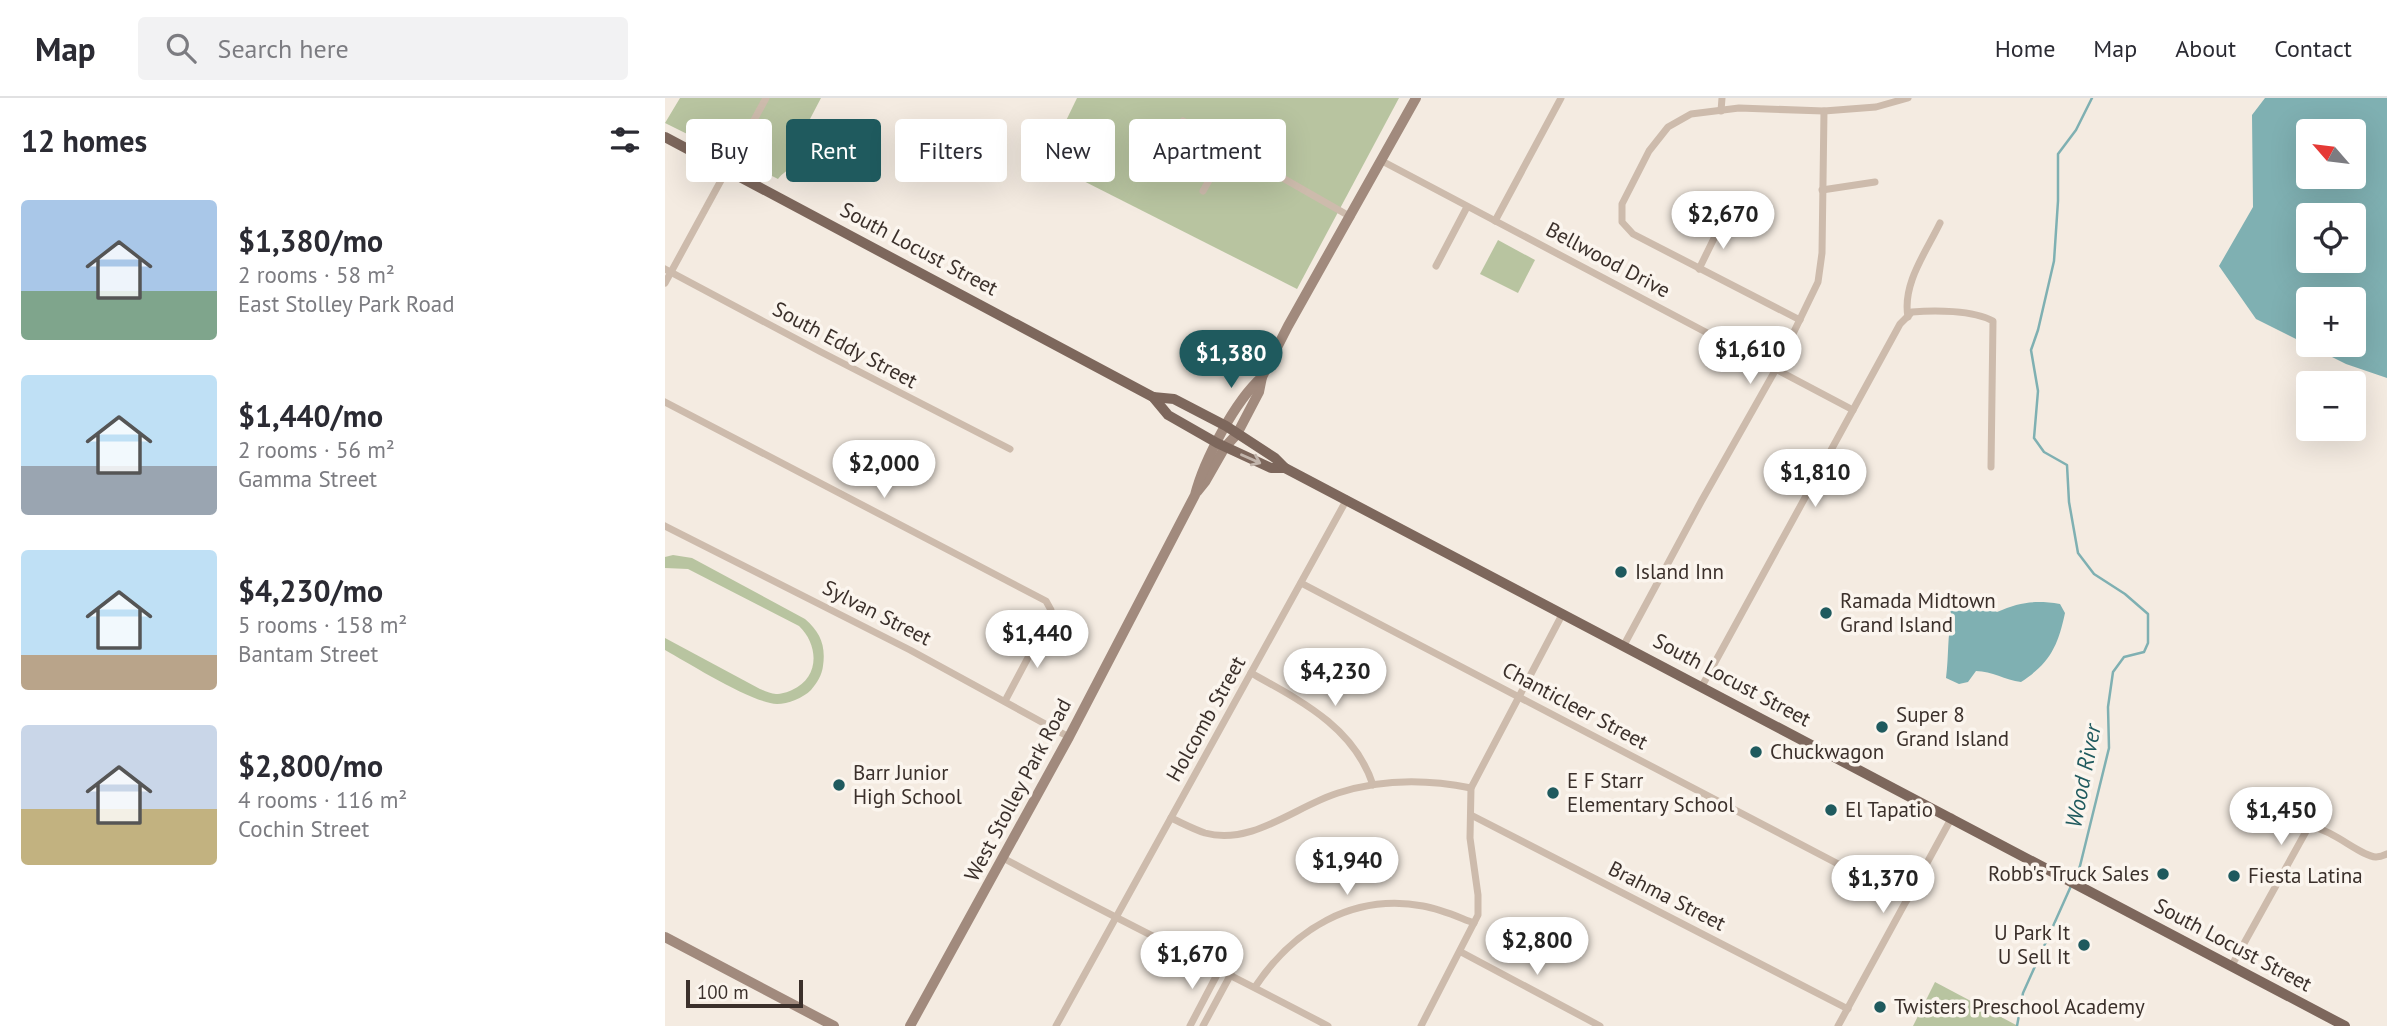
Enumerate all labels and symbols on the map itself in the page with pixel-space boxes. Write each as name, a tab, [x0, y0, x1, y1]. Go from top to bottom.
north arrow	[2296, 119, 2366, 189]
pin: $2,670	[1666, 192, 1780, 251]
street label: South Locust Street	[836, 196, 1003, 302]
street label: Bellwood Drive	[1541, 216, 1675, 304]
street label: South Eddy Street	[768, 295, 922, 394]
pin: $1,610	[1693, 327, 1807, 386]
pin: $1,380	[1174, 330, 1288, 390]
pin: $2,000	[827, 440, 941, 500]
pin: $1,810	[1758, 450, 1872, 509]
one-way arrow	[1240, 453, 1261, 466]
place label: Island Inn	[1635, 558, 1724, 585]
marker: Island Inn	[1613, 564, 1629, 580]
street label: Sylvan Street	[818, 574, 936, 651]
place label: Ramada Midtown Grand Island	[1840, 587, 1996, 638]
marker: Ramada Midtown Grand Island	[1818, 605, 1834, 621]
pin: $1,440	[980, 610, 1094, 670]
street label: South Locust Street	[1649, 627, 1816, 733]
pin: $4,230	[1278, 648, 1392, 708]
street label: Holcomb Street	[1160, 651, 1251, 786]
street label: Chanticleer Street	[1498, 656, 1653, 755]
street label: West Stolley Park Road	[958, 694, 1077, 886]
place label: Super 8 Grand Island	[1896, 701, 2009, 752]
marker: Super 8 Grand Island	[1874, 719, 1890, 735]
water label: Wood River	[2058, 720, 2107, 830]
place label: Chuckwagon	[1770, 738, 1884, 765]
marker: Chuckwagon	[1748, 744, 1764, 760]
place label: Barr Junior High School	[853, 759, 962, 810]
place label: E F Starr Elementary School	[1567, 767, 1734, 818]
marker: Barr Junior High School	[831, 777, 847, 793]
marker: E F Starr Elementary School	[1545, 785, 1561, 801]
pin: $1,450	[2224, 788, 2338, 847]
place label: El Tapatio	[1845, 796, 1933, 823]
marker: El Tapatio	[1823, 802, 1839, 818]
pin: $1,940	[1290, 838, 1404, 897]
street label: Brahma Street	[1604, 854, 1730, 937]
pin: $1,370	[1826, 856, 1940, 915]
place label: Robb's Truck Sales	[1988, 860, 2149, 887]
place label: Fiesta Latina	[2248, 862, 2363, 889]
marker: Robb's Truck Sales	[2155, 866, 2171, 882]
marker: Fiesta Latina	[2226, 868, 2242, 884]
street label: South Locust Street	[2150, 892, 2317, 998]
pin: $2,800	[1480, 918, 1594, 977]
place label: U Park It U Sell It	[1994, 919, 2070, 970]
pin: $1,670	[1135, 932, 1249, 991]
marker: U Park It U Sell It	[2076, 937, 2092, 953]
scale bar	[686, 977, 803, 1009]
place label: Twisters Preschool Academy	[1894, 993, 2145, 1020]
marker: Twisters Preschool Academy	[1872, 999, 1888, 1015]

